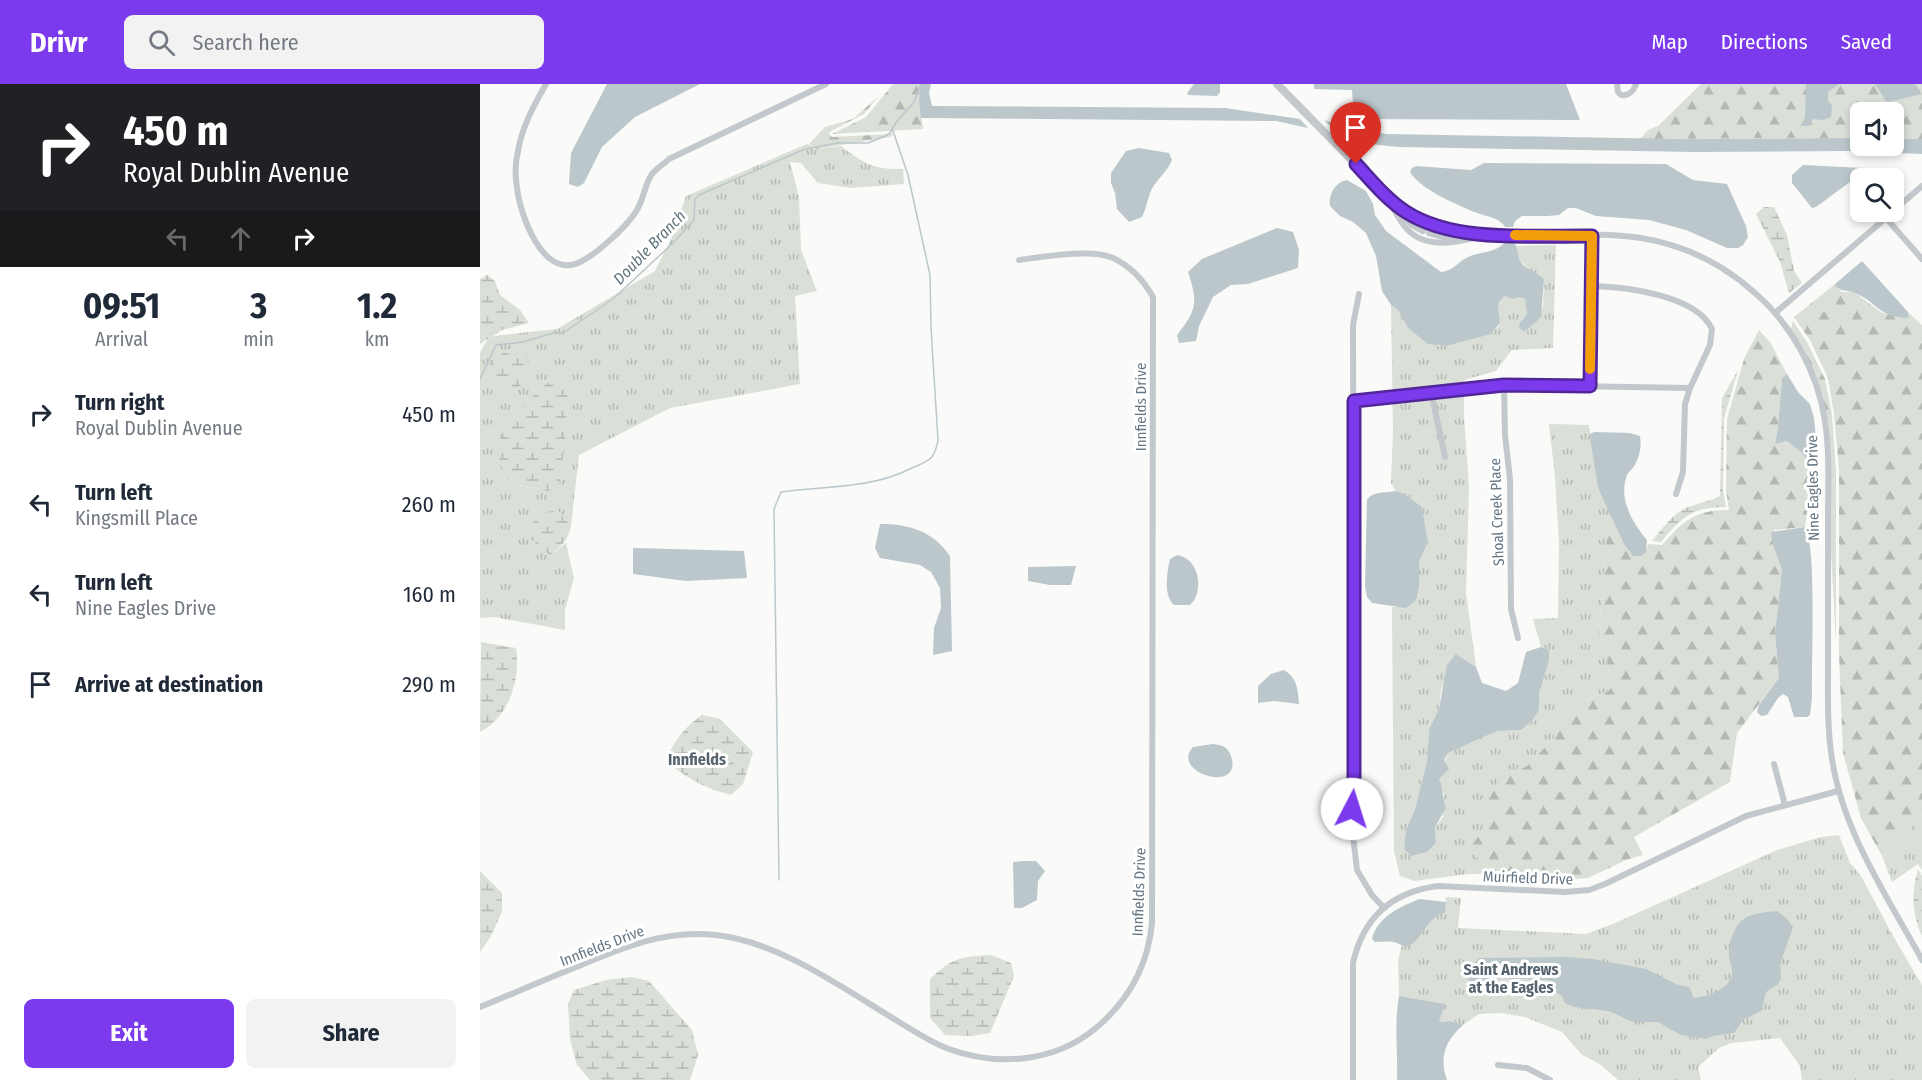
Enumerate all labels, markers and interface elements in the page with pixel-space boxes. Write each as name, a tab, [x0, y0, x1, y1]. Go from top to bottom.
search box	[124, 15, 544, 69]
text: Drivr	[30, 26, 88, 59]
icon: search	[145, 26, 178, 59]
text: Search here	[193, 29, 299, 56]
text: Map	[1651, 29, 1688, 55]
text: Directions	[1721, 29, 1808, 55]
text: Saved	[1841, 29, 1892, 55]
pin	[1330, 102, 1381, 164]
map controls	[1850, 102, 1904, 222]
button: sound	[1850, 102, 1904, 156]
text: 450 m	[123, 106, 229, 156]
icon: right	[24, 108, 102, 186]
icon: arrive	[1339, 111, 1372, 144]
text: Royal Dublin Avenue	[123, 157, 349, 189]
button: search	[1850, 168, 1904, 222]
water label: Double Branch	[609, 206, 689, 288]
icon: left	[161, 222, 194, 255]
icon: ahead	[224, 222, 257, 255]
icon: right	[287, 222, 320, 255]
text: 09:51	[83, 284, 160, 328]
text: 3	[250, 284, 267, 328]
text: 1.2	[357, 284, 397, 328]
text: Arrival	[95, 327, 148, 351]
text: min	[243, 327, 274, 351]
text: km	[365, 327, 389, 351]
street label: Innfields Drive	[1132, 363, 1150, 451]
text: Turn right	[75, 389, 164, 416]
icon: right	[24, 398, 57, 431]
text: 450 m	[402, 401, 456, 428]
text: Royal Dublin Avenue	[75, 416, 243, 440]
street label: Nine Eagles Drive	[1803, 435, 1823, 541]
street label: Shoal Creek Place	[1486, 458, 1508, 566]
text: Turn left	[75, 479, 153, 506]
icon: left	[24, 488, 57, 521]
text: 260 m	[402, 491, 456, 518]
text: Kingsmill Place	[75, 506, 198, 530]
text: Turn left	[75, 569, 153, 596]
icon: left	[24, 578, 57, 611]
text: 160 m	[403, 581, 456, 608]
text: Nine Eagles Drive	[75, 596, 216, 620]
icon: arrive	[24, 668, 57, 701]
text: Arrive at destination	[75, 671, 263, 698]
text: 290 m	[402, 671, 456, 698]
district label: Innfields	[668, 750, 726, 769]
position arrow	[1320, 777, 1384, 841]
street label: Innfields Drive	[1128, 847, 1150, 937]
street label: Muirfield Drive	[1483, 867, 1573, 889]
street label: Innfields Drive	[557, 922, 647, 970]
district label: Saint Andrews at the Eagles	[1463, 960, 1559, 997]
button: Exit	[24, 999, 234, 1068]
button: Share	[246, 999, 456, 1068]

